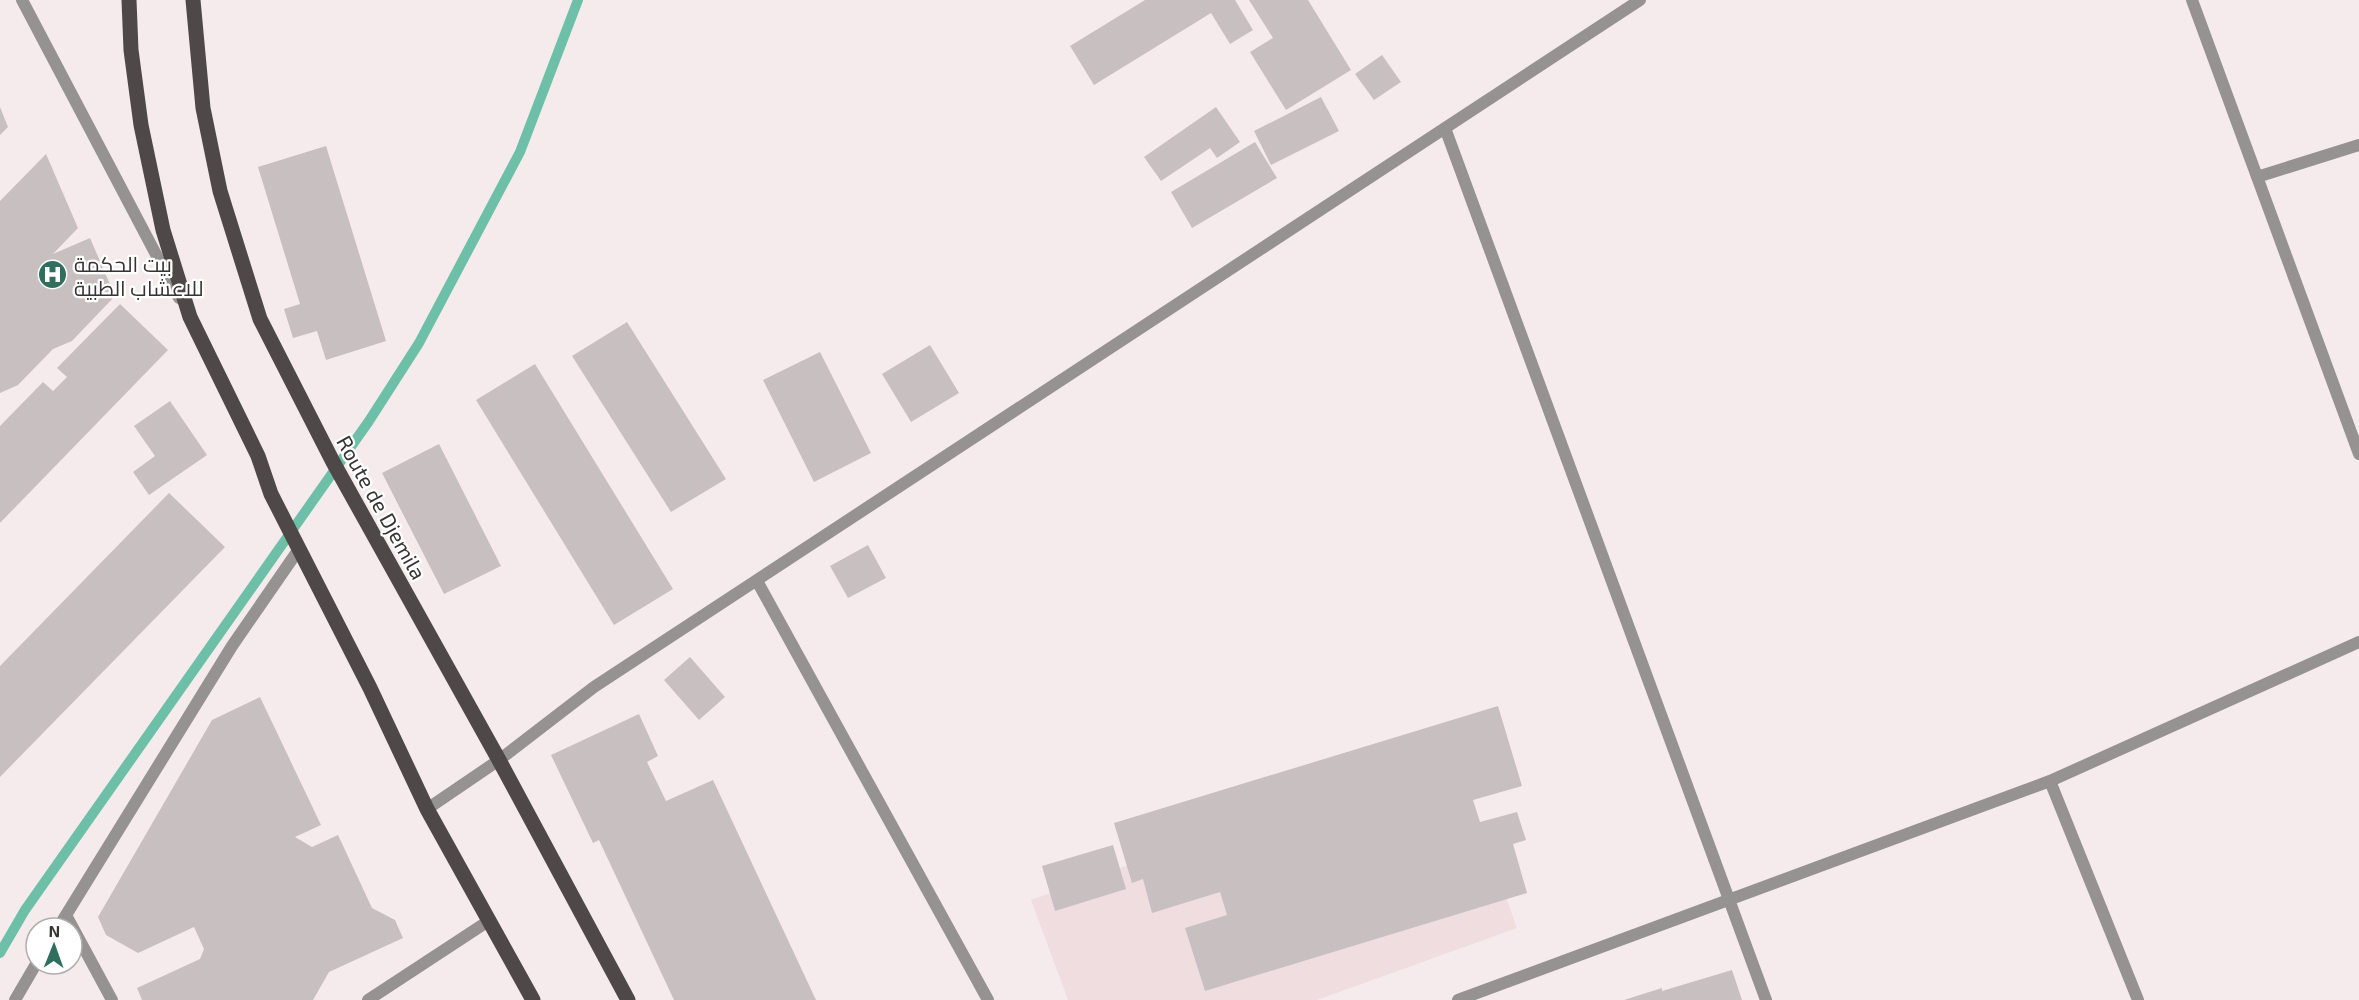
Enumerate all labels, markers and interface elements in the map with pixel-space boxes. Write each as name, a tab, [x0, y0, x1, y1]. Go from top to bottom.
place label: بيت الحكمة للاعشاب الطبية	[74, 251, 203, 300]
hospital icon: بيت الحكمة للاعشاب الطبية	[37, 259, 69, 291]
street label: Route de Djemila	[331, 431, 432, 584]
north arrow	[24, 916, 84, 976]
text: N	[48, 921, 60, 940]

